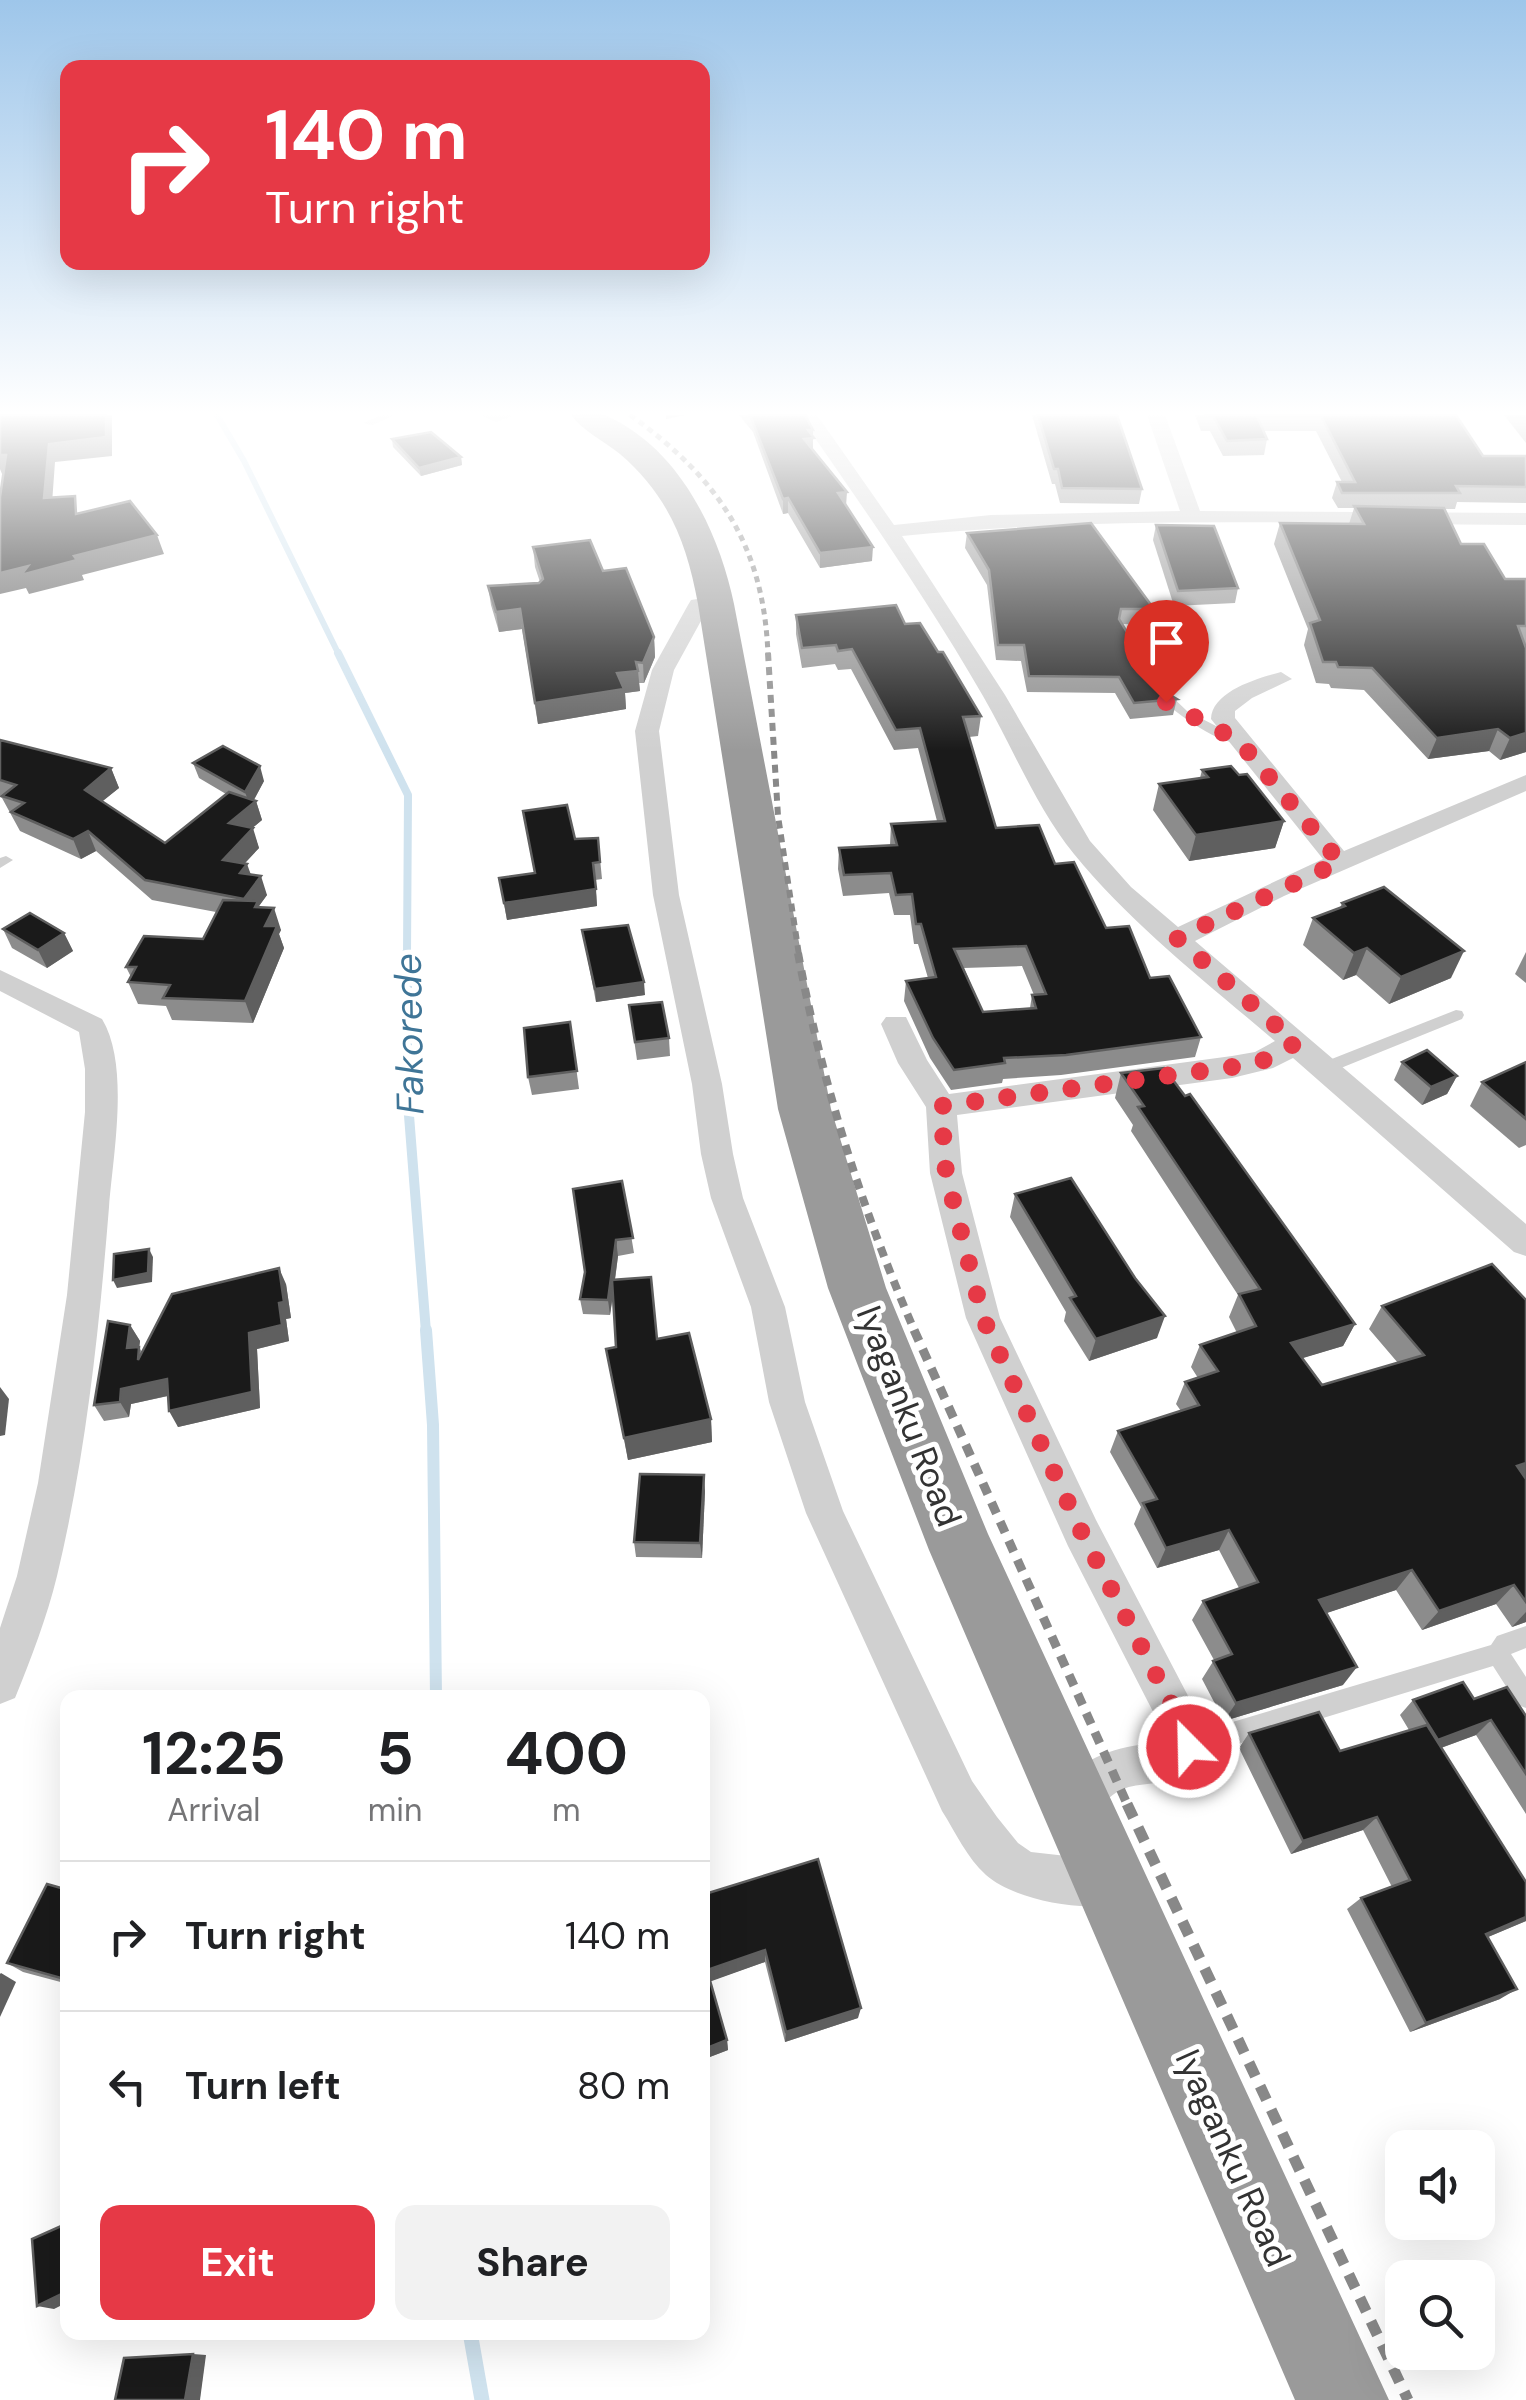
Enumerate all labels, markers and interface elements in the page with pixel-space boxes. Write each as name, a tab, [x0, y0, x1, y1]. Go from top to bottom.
text: 140 m	[265, 90, 468, 181]
icon: right	[100, 100, 230, 230]
text: Turn right	[265, 178, 464, 237]
pin	[1124, 600, 1209, 703]
icon: arrive	[1139, 615, 1194, 670]
water label: Fakorede	[383, 953, 435, 1115]
street label: Iyaganku Road	[846, 1299, 972, 1533]
position arrow	[1137, 1695, 1241, 1799]
text: 12:25	[142, 1714, 286, 1793]
text: 5	[376, 1714, 414, 1793]
text: 400	[504, 1714, 628, 1793]
text: Arrival	[167, 1789, 261, 1831]
text: min	[368, 1789, 422, 1831]
text: m	[552, 1789, 580, 1831]
icon: right	[100, 1909, 155, 1964]
text: Turn right	[185, 1911, 366, 1961]
text: 140 m	[565, 1911, 670, 1961]
street label: Iyaganku Road	[1165, 2042, 1301, 2274]
icon: left	[100, 2059, 155, 2114]
text: Turn left	[185, 2061, 341, 2111]
text: 80 m	[577, 2061, 670, 2111]
map controls	[1385, 2130, 1495, 2370]
button: sound	[1385, 2130, 1495, 2240]
button: Exit	[100, 2205, 375, 2320]
button: Share	[395, 2205, 670, 2320]
button: search	[1385, 2260, 1495, 2370]

